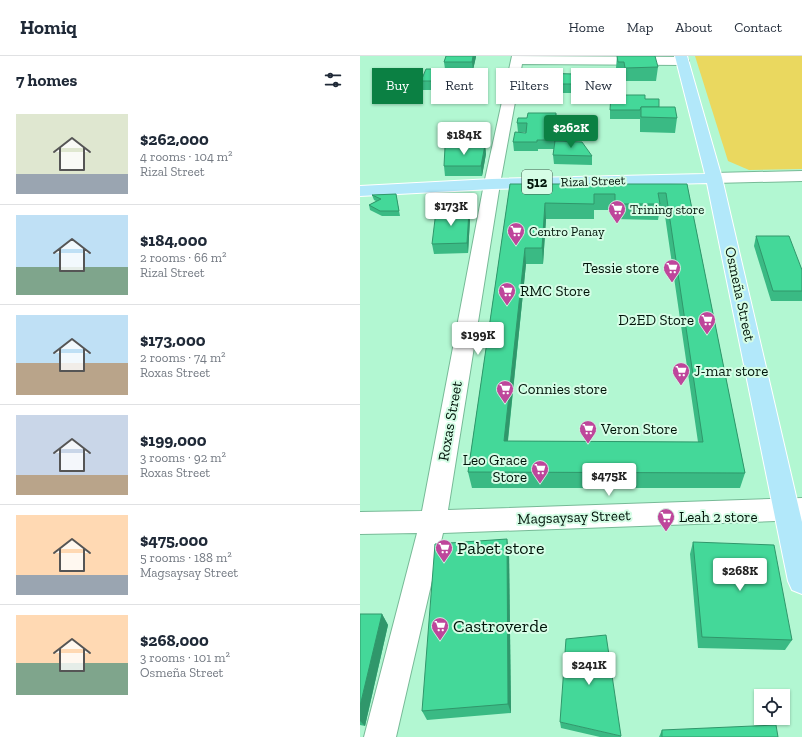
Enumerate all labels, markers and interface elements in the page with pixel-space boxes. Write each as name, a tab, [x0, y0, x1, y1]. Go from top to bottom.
text: Homiq	[20, 16, 77, 39]
text: Home	[569, 19, 605, 36]
text: Map	[627, 19, 653, 36]
text: About	[675, 19, 712, 36]
text: Contact	[734, 19, 782, 36]
chip: Buy	[372, 68, 423, 104]
chip: Rent	[431, 68, 488, 104]
chip: Filters	[496, 68, 563, 104]
chip: New	[571, 68, 626, 104]
icon: filters	[322, 69, 344, 91]
text: 7 homes	[16, 70, 77, 90]
pin: $262K	[543, 115, 599, 149]
text: $262K	[553, 120, 589, 135]
pin: $184K	[436, 122, 492, 156]
text: $184K	[447, 127, 481, 142]
text: $262,000	[140, 129, 209, 149]
icon: home	[48, 130, 96, 178]
text: 4 rooms · 104 m²	[140, 149, 233, 164]
text: Rizal Street	[140, 164, 205, 179]
road number: 512	[522, 170, 552, 194]
street label: Rizal Street	[560, 172, 626, 190]
pin: $173K	[423, 193, 479, 227]
text: $173K	[434, 198, 468, 213]
supermarket icon: Trining store	[607, 199, 627, 224]
place label: Trining store	[630, 202, 704, 217]
supermarket icon: Centro Panay	[506, 221, 526, 246]
place label: Centro Panay	[529, 224, 605, 239]
text: $184,000	[140, 230, 207, 250]
icon: home	[48, 231, 96, 279]
street label: Osmeña Street	[721, 245, 759, 343]
text: 2 rooms · 66 m²	[140, 250, 227, 265]
supermarket icon: Tessie store	[662, 258, 682, 283]
place label: Tessie store	[583, 259, 659, 277]
text: Rizal Street	[140, 265, 205, 280]
supermarket icon: RMC Store	[497, 281, 517, 306]
place label: RMC Store	[520, 282, 590, 300]
supermarket icon: D2ED Store	[697, 310, 717, 335]
place label: D2ED Store	[618, 311, 694, 329]
pin: $199K	[450, 322, 506, 356]
text: $199K	[461, 327, 495, 342]
text: $173,000	[140, 330, 206, 350]
icon: home	[48, 331, 96, 379]
text: 2 rooms · 74 m²	[140, 350, 226, 365]
supermarket icon: J-mar store	[671, 361, 691, 386]
place label: J-mar store	[694, 362, 768, 380]
text: Roxas Street	[140, 365, 210, 380]
street label: Roxas Street	[434, 379, 466, 462]
supermarket icon: Connies store	[495, 379, 515, 404]
place label: Connies store	[518, 380, 607, 398]
supermarket icon: Veron Store	[578, 419, 598, 444]
place label: Veron Store	[600, 420, 677, 438]
text: $199,000	[140, 430, 207, 450]
icon: home	[48, 431, 96, 479]
text: 3 rooms · 92 m²	[140, 450, 226, 465]
place label: Leo Grace Store	[463, 451, 527, 486]
supermarket icon: Leo Grace Store	[530, 459, 550, 484]
pin: $475K	[581, 463, 637, 497]
text: Roxas Street	[140, 465, 210, 480]
text: $475K	[591, 468, 627, 483]
street label: Magsaysay Street	[517, 506, 631, 528]
supermarket icon: Leah 2 store	[656, 507, 676, 532]
place label: Leah 2 store	[679, 508, 757, 526]
text: $475,000	[140, 530, 208, 550]
icon: home	[48, 531, 96, 579]
place label: Pabet store	[457, 537, 545, 559]
supermarket icon: Pabet store	[434, 538, 454, 563]
text: 5 rooms · 188 m²	[140, 550, 232, 565]
pin: $268K	[712, 558, 768, 592]
text: $268K	[722, 563, 758, 578]
text: Magsaysay Street	[140, 565, 238, 580]
place label: Castroverde	[453, 615, 548, 637]
supermarket icon: Castroverde	[430, 616, 450, 641]
text: $268,000	[140, 630, 209, 650]
icon: home	[48, 631, 96, 679]
text: 3 rooms · 101 m²	[140, 650, 230, 665]
pin: $241K	[561, 652, 617, 686]
text: $241K	[572, 657, 606, 672]
text: Osmeña Street	[140, 665, 223, 680]
map controls	[754, 689, 790, 725]
button: locate	[754, 689, 790, 725]

